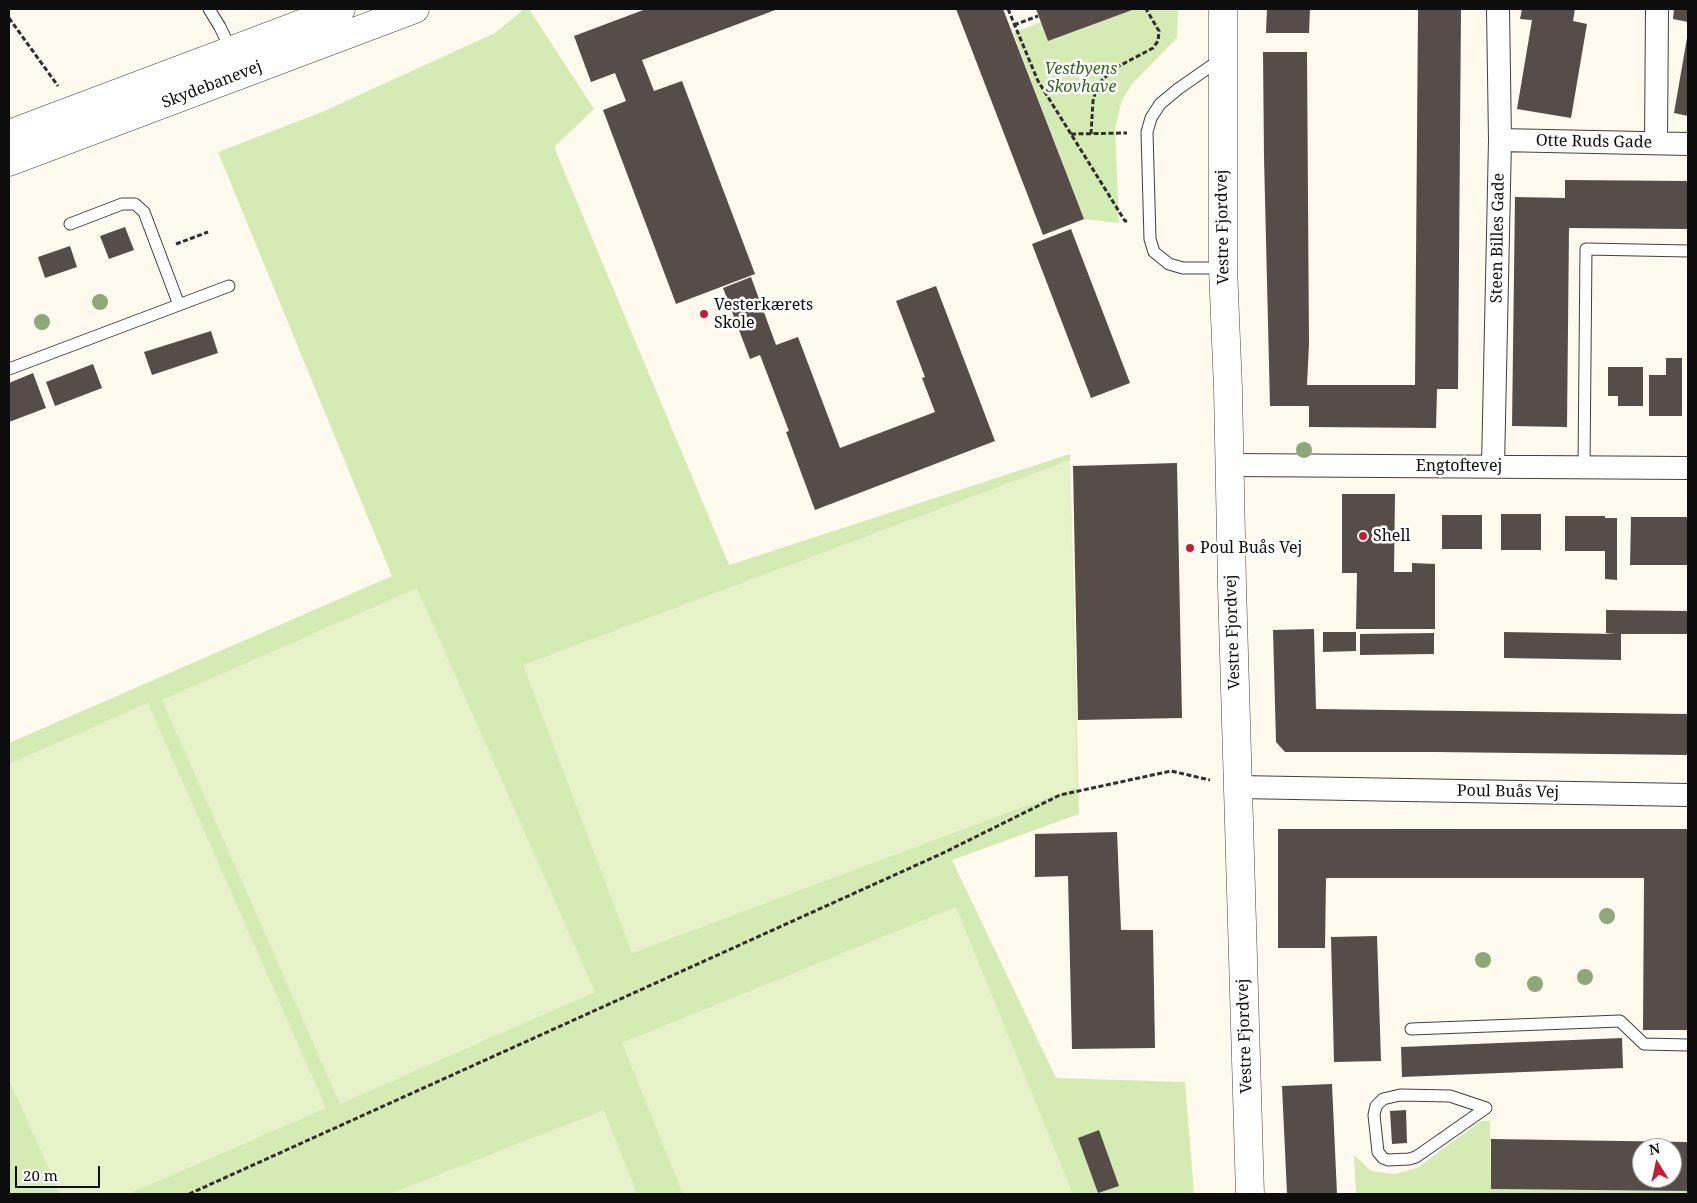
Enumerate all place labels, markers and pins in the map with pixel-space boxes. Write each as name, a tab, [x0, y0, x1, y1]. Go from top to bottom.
place label: Vesterkærets Skole	[714, 295, 813, 333]
marker: Vesterkærets Skole	[698, 308, 710, 320]
place label: Shell	[1373, 526, 1410, 546]
marker: Shell	[1357, 530, 1369, 542]
place label: Poul Buås Vej	[1200, 538, 1302, 558]
marker: Poul Buås Vej	[1184, 542, 1196, 554]

